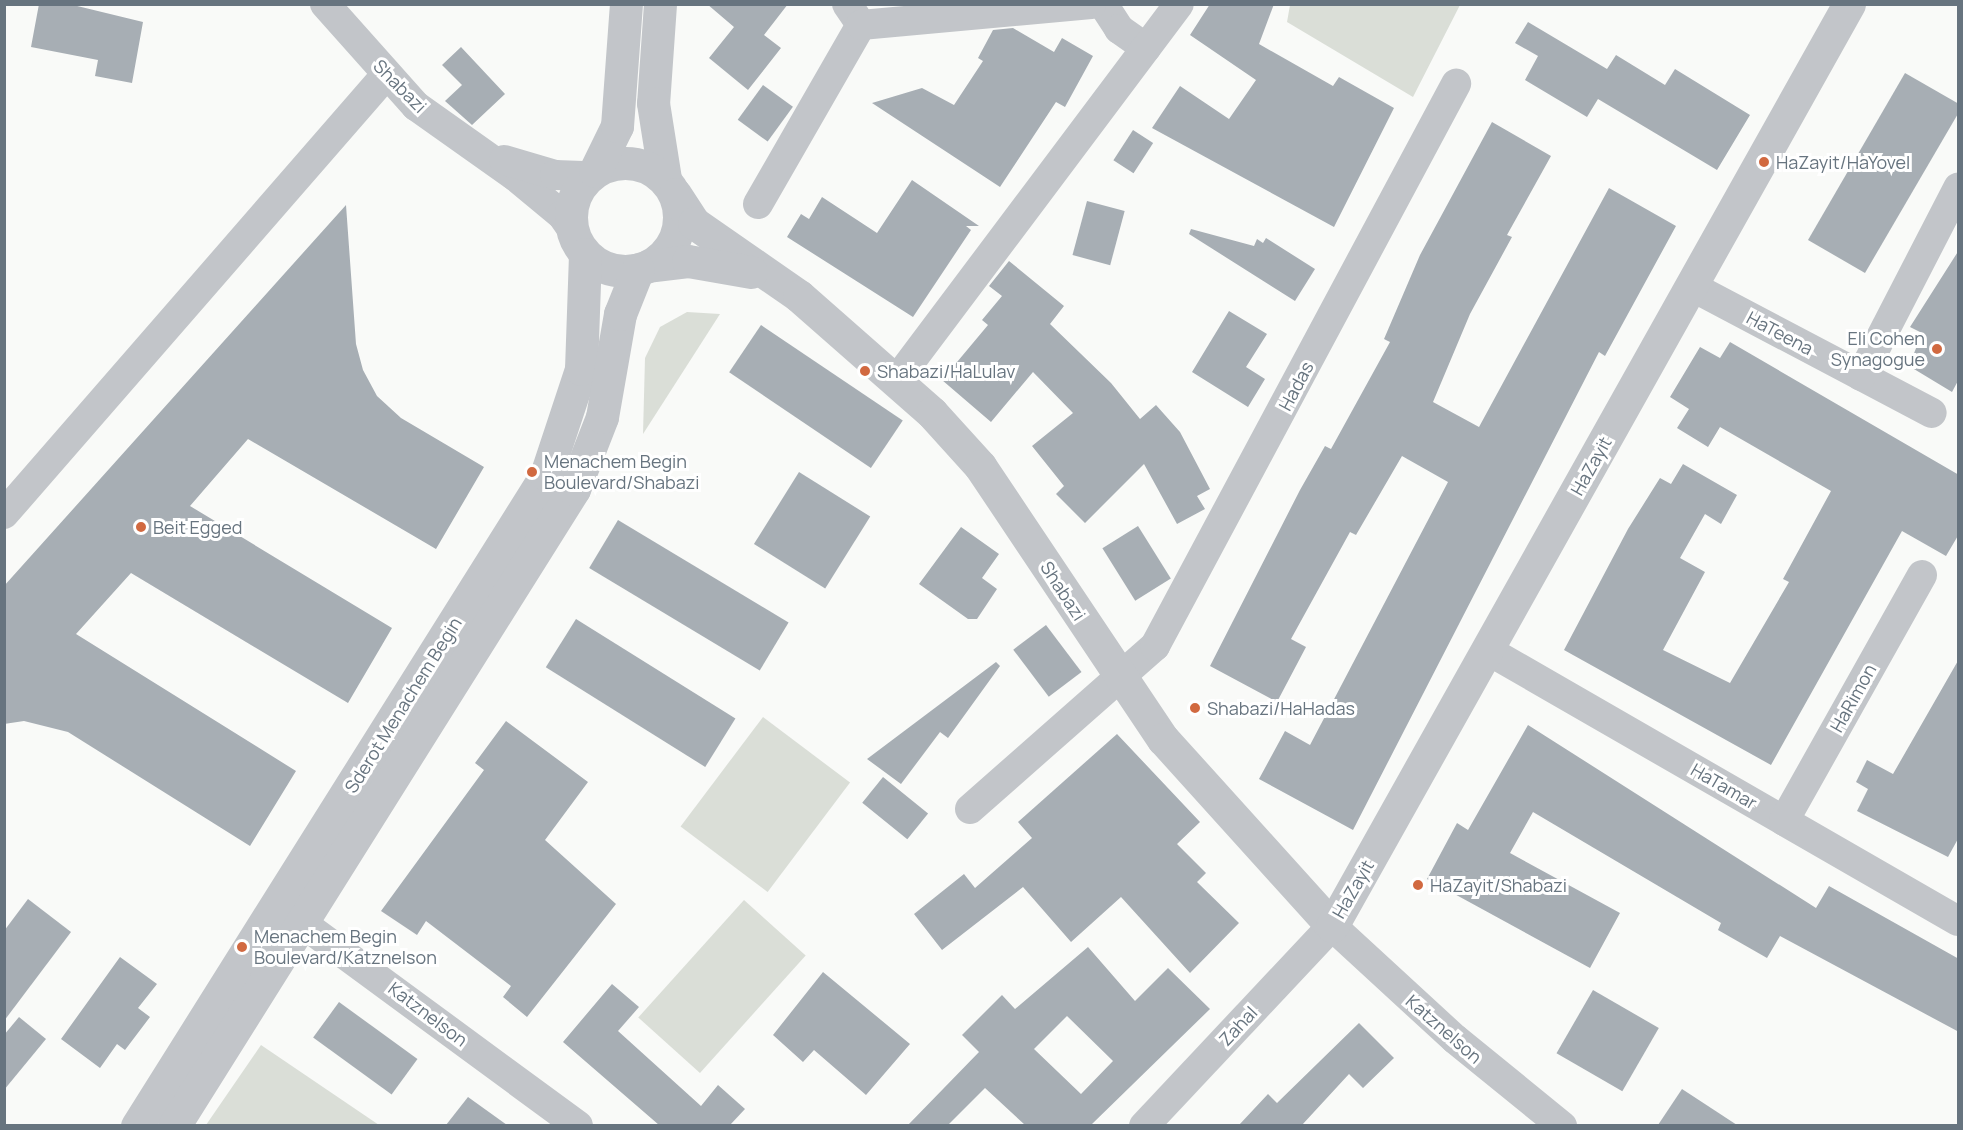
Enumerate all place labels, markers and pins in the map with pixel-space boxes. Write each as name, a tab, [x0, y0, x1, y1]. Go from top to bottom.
place label: HaZayit/HaYovel	[1776, 151, 1910, 173]
marker: HaZayit/HaYovel	[1757, 155, 1771, 169]
place label: Eli Cohen Synagogue	[1831, 328, 1925, 370]
marker: Eli Cohen Synagogue	[1930, 342, 1944, 356]
place label: Shabazi/HaLulav	[877, 360, 1015, 382]
marker: Shabazi/HaLulav	[858, 364, 872, 378]
place label: Menachem Begin Boulevard/Shabazi	[544, 451, 699, 494]
marker: Menachem Begin Boulevard/Shabazi	[525, 465, 539, 479]
place label: Beit Egged	[153, 516, 242, 538]
marker: Beit Egged	[134, 520, 148, 534]
place label: Shabazi/HaHadas	[1207, 697, 1355, 719]
marker: Shabazi/HaHadas	[1188, 701, 1202, 715]
place label: HaZayit/Shabazi	[1430, 874, 1567, 896]
marker: HaZayit/Shabazi	[1411, 878, 1425, 892]
place label: Menachem Begin Boulevard/Katznelson	[254, 926, 437, 968]
marker: Menachem Begin Boulevard/Katznelson	[235, 940, 249, 954]

